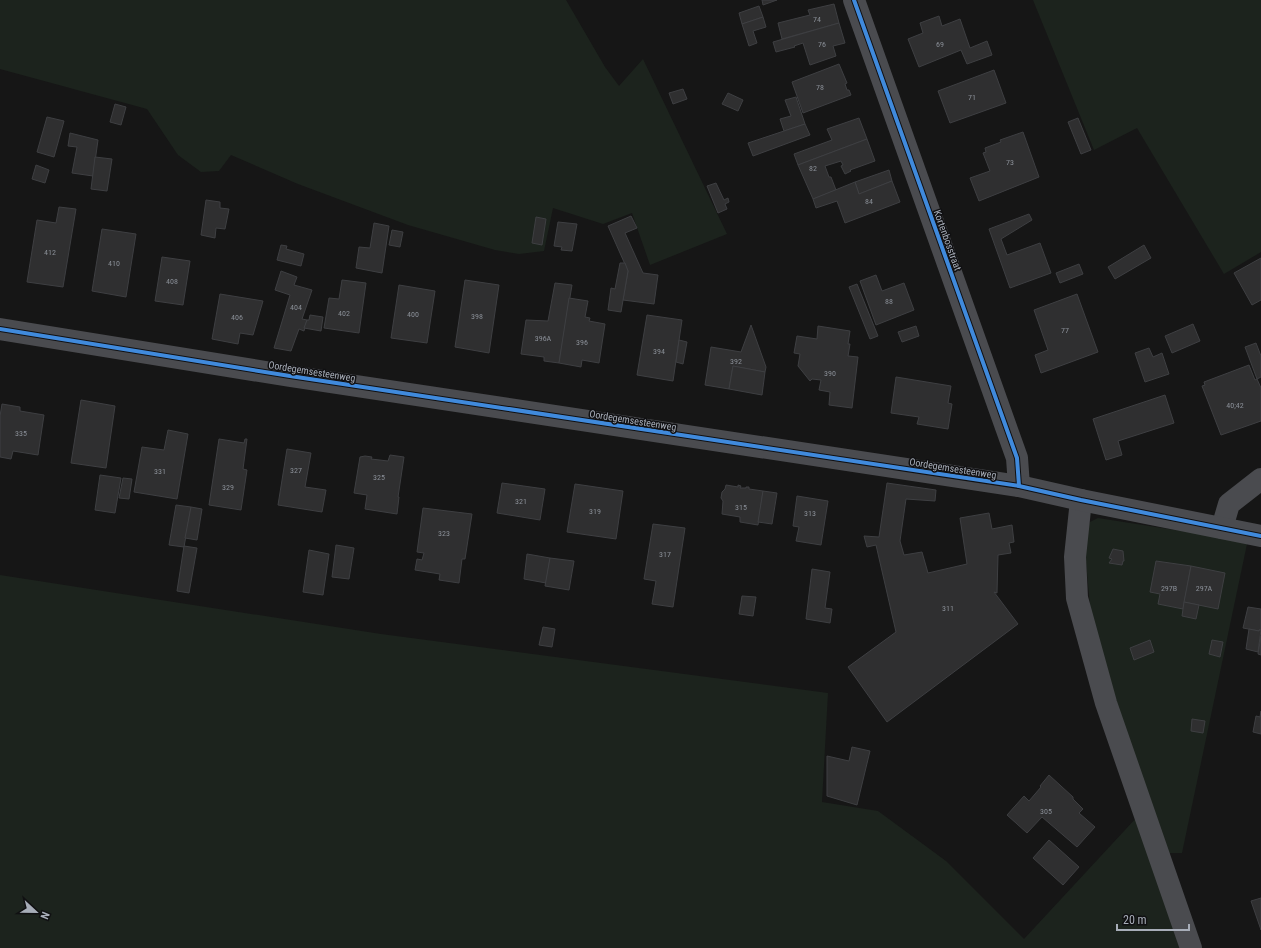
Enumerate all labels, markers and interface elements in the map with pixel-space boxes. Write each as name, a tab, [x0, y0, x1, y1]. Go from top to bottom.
house number: 74	[813, 15, 821, 24]
house number: 76	[818, 40, 826, 49]
house number: 69	[936, 40, 944, 49]
house number: 78	[816, 83, 824, 92]
house number: 71	[968, 93, 976, 102]
house number: 73	[1006, 158, 1014, 167]
house number: 82	[809, 164, 817, 173]
house number: 84	[865, 197, 873, 206]
street label: Kortenbosstraat	[931, 208, 964, 272]
house number: 412	[44, 248, 56, 257]
house number: 410	[108, 259, 120, 268]
house number: 408	[166, 277, 178, 286]
house number: 88	[885, 297, 893, 306]
house number: 404	[290, 303, 302, 312]
house number: 402	[338, 309, 350, 318]
house number: 400	[407, 310, 419, 319]
house number: 398	[471, 312, 483, 321]
house number: 406	[231, 313, 243, 322]
house number: 77	[1061, 326, 1069, 335]
house number: 396A	[535, 334, 552, 343]
house number: 396	[576, 338, 588, 347]
house number: 394	[653, 347, 665, 356]
house number: 392	[730, 357, 742, 366]
street label: Oordegemsesteenweg	[268, 359, 356, 384]
house number: 390	[824, 369, 836, 378]
house number: 40;42	[1226, 401, 1244, 410]
street label: Oordegemsesteenweg	[589, 408, 677, 433]
house number: 335	[15, 429, 27, 438]
street label: Oordegemsesteenweg	[909, 456, 997, 481]
house number: 327	[290, 466, 302, 475]
house number: 331	[154, 467, 166, 476]
house number: 325	[373, 473, 385, 482]
house number: 329	[222, 483, 234, 492]
house number: 321	[515, 497, 527, 506]
house number: 315	[735, 503, 747, 512]
house number: 319	[589, 507, 601, 516]
house number: 313	[804, 509, 816, 518]
house number: 323	[438, 529, 450, 538]
house number: 317	[659, 550, 671, 559]
house number: 297B	[1161, 584, 1177, 593]
house number: 297A	[1196, 584, 1213, 593]
house number: 311	[942, 604, 954, 613]
house number: 305	[1040, 807, 1052, 816]
north arrow	[16, 892, 56, 932]
scale bar	[1117, 906, 1189, 932]
text: N	[37, 910, 52, 921]
text: 20 m	[1123, 913, 1147, 927]

